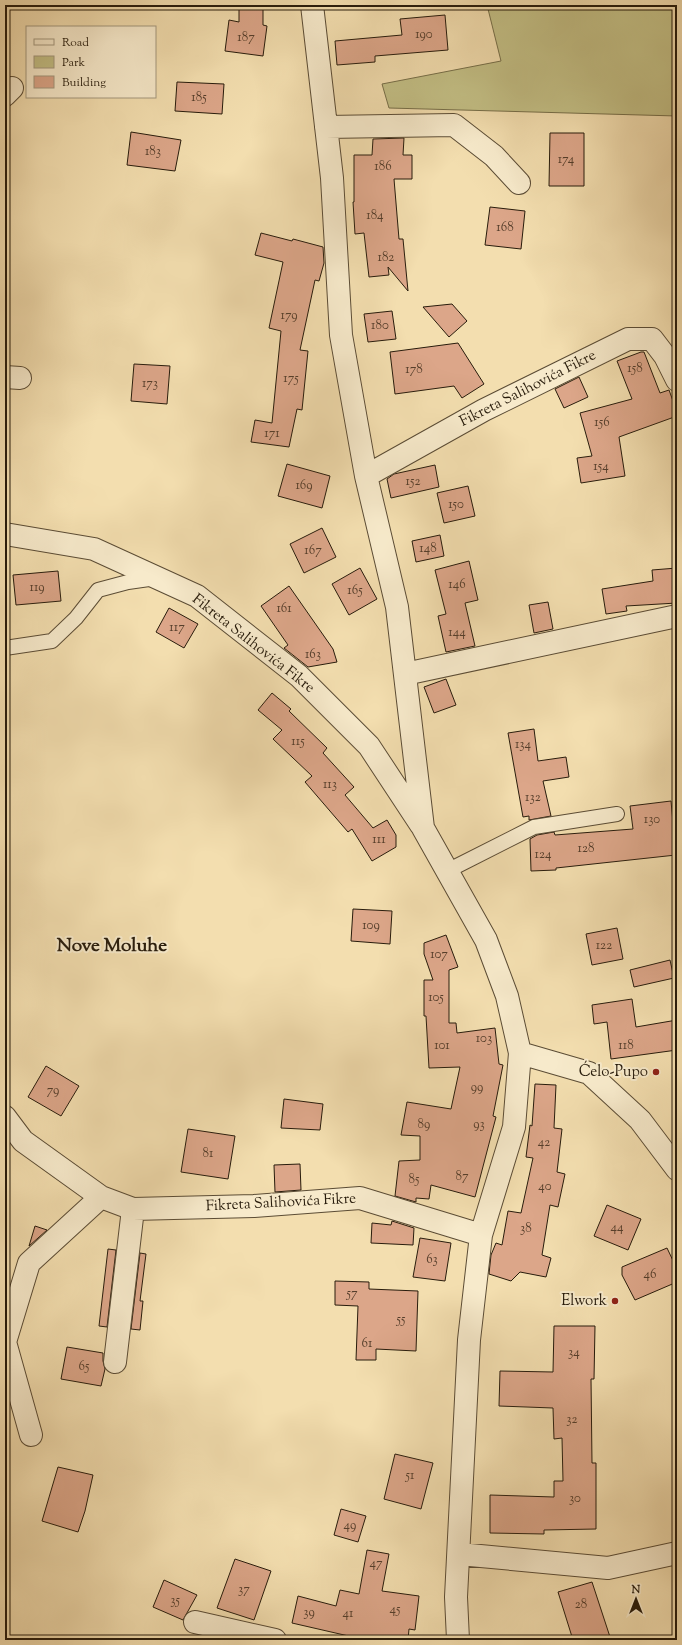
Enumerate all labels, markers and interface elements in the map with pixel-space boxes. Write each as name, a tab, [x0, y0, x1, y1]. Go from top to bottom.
legend	[26, 26, 156, 98]
house number: 190	[415, 26, 433, 44]
house number: 187	[237, 29, 255, 47]
text: Road	[62, 34, 89, 52]
text: Park	[62, 54, 85, 72]
text: Building	[62, 74, 106, 92]
house number: 185	[191, 89, 207, 107]
house number: 183	[145, 143, 161, 161]
house number: 174	[558, 151, 575, 169]
house number: 186	[374, 158, 392, 176]
house number: 184	[366, 207, 384, 225]
house number: 168	[496, 219, 514, 237]
house number: 182	[378, 249, 394, 267]
house number: 179	[280, 307, 298, 325]
house number: 180	[371, 317, 389, 335]
street label: Fikreta Salihovića Fikre	[456, 345, 600, 433]
house number: 158	[627, 360, 643, 378]
house number: 178	[405, 361, 423, 379]
house number: 175	[283, 370, 299, 388]
house number: 173	[142, 375, 158, 393]
house number: 156	[594, 414, 610, 432]
house number: 171	[264, 425, 280, 443]
house number: 154	[593, 458, 609, 476]
house number: 152	[406, 473, 420, 491]
house number: 169	[295, 477, 313, 495]
house number: 150	[448, 496, 464, 514]
house number: 148	[419, 540, 437, 558]
house number: 167	[304, 542, 322, 560]
house number: 146	[448, 576, 466, 594]
house number: 119	[29, 579, 45, 597]
house number: 165	[347, 582, 363, 600]
street label: Fikreta Salihovića Fikre	[187, 589, 319, 699]
house number: 161	[276, 600, 292, 618]
house number: 117	[169, 619, 185, 637]
house number: 144	[448, 624, 466, 642]
house number: 163	[305, 646, 321, 664]
house number: 115	[291, 733, 305, 751]
house number: 134	[515, 736, 532, 754]
house number: 113	[323, 776, 337, 794]
house number: 132	[525, 789, 541, 807]
house number: 130	[644, 811, 660, 829]
house number: 111	[372, 831, 386, 849]
house number: 128	[577, 840, 595, 858]
house number: 124	[534, 846, 552, 864]
house number: 109	[362, 917, 380, 935]
district label: Nove Moluhe	[57, 933, 167, 960]
house number: 122	[596, 937, 612, 955]
house number: 107	[430, 946, 448, 964]
house number: 105	[428, 989, 444, 1007]
house number: 103	[476, 1030, 492, 1048]
house number: 101	[434, 1037, 450, 1055]
house number: 118	[618, 1037, 634, 1055]
place label: Ćelo-Pupo	[579, 1060, 648, 1083]
marker: Ćelo-Pupo	[651, 1067, 661, 1077]
house number: 99	[471, 1079, 483, 1097]
house number: 79	[47, 1082, 59, 1100]
house number: 89	[418, 1116, 430, 1134]
house number: 93	[473, 1116, 485, 1134]
house number: 42	[538, 1134, 550, 1152]
house number: 81	[203, 1145, 214, 1163]
house number: 87	[455, 1168, 469, 1186]
house number: 85	[409, 1171, 420, 1189]
house number: 40	[538, 1178, 552, 1196]
street label: Fikreta Salihovića Fikre	[205, 1189, 357, 1217]
house number: 44	[610, 1219, 624, 1237]
house number: 38	[520, 1220, 532, 1238]
house number: 63	[426, 1251, 438, 1269]
house number: 46	[644, 1266, 656, 1284]
house number: 57	[346, 1285, 358, 1303]
place label: Elwork	[561, 1291, 607, 1312]
marker: Elwork	[610, 1296, 620, 1306]
house number: 55	[395, 1311, 406, 1329]
house number: 61	[362, 1335, 373, 1353]
house number: 34	[568, 1344, 580, 1362]
house number: 65	[79, 1358, 90, 1376]
house number: 32	[566, 1411, 578, 1429]
house number: 51	[405, 1467, 415, 1485]
house number: 30	[569, 1490, 581, 1508]
house number: 49	[344, 1517, 356, 1535]
house number: 47	[369, 1555, 383, 1573]
north arrow	[616, 1579, 656, 1619]
house number: 37	[238, 1581, 250, 1599]
text: N	[631, 1582, 641, 1598]
house number: 35	[170, 1592, 180, 1610]
house number: 28	[575, 1596, 587, 1614]
house number: 45	[390, 1601, 401, 1619]
house number: 39	[303, 1604, 315, 1622]
house number: 41	[343, 1605, 354, 1623]

